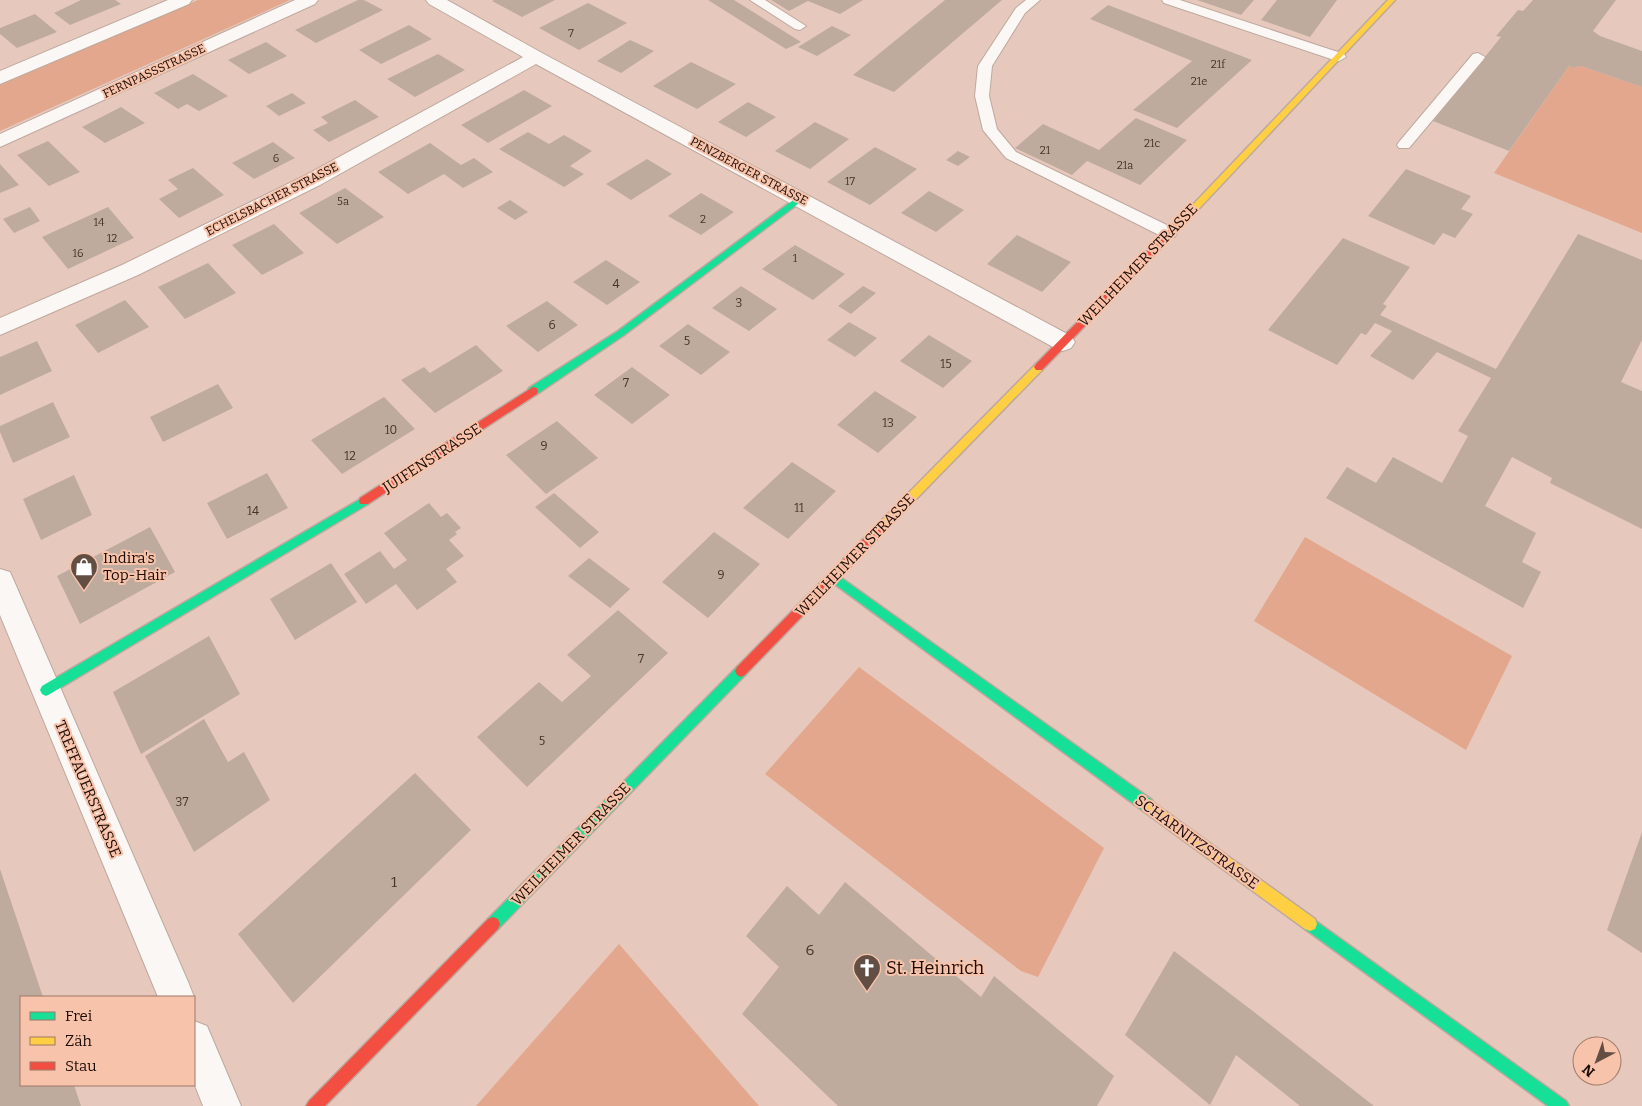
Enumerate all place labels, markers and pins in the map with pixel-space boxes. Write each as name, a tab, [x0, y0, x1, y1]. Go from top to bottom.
place label: Indira's Top-Hair	[103, 549, 167, 584]
shop icon: Indira's Top-Hair	[69, 552, 99, 591]
church icon: St. Heinrich	[852, 953, 882, 992]
place label: St. Heinrich	[886, 957, 984, 979]

